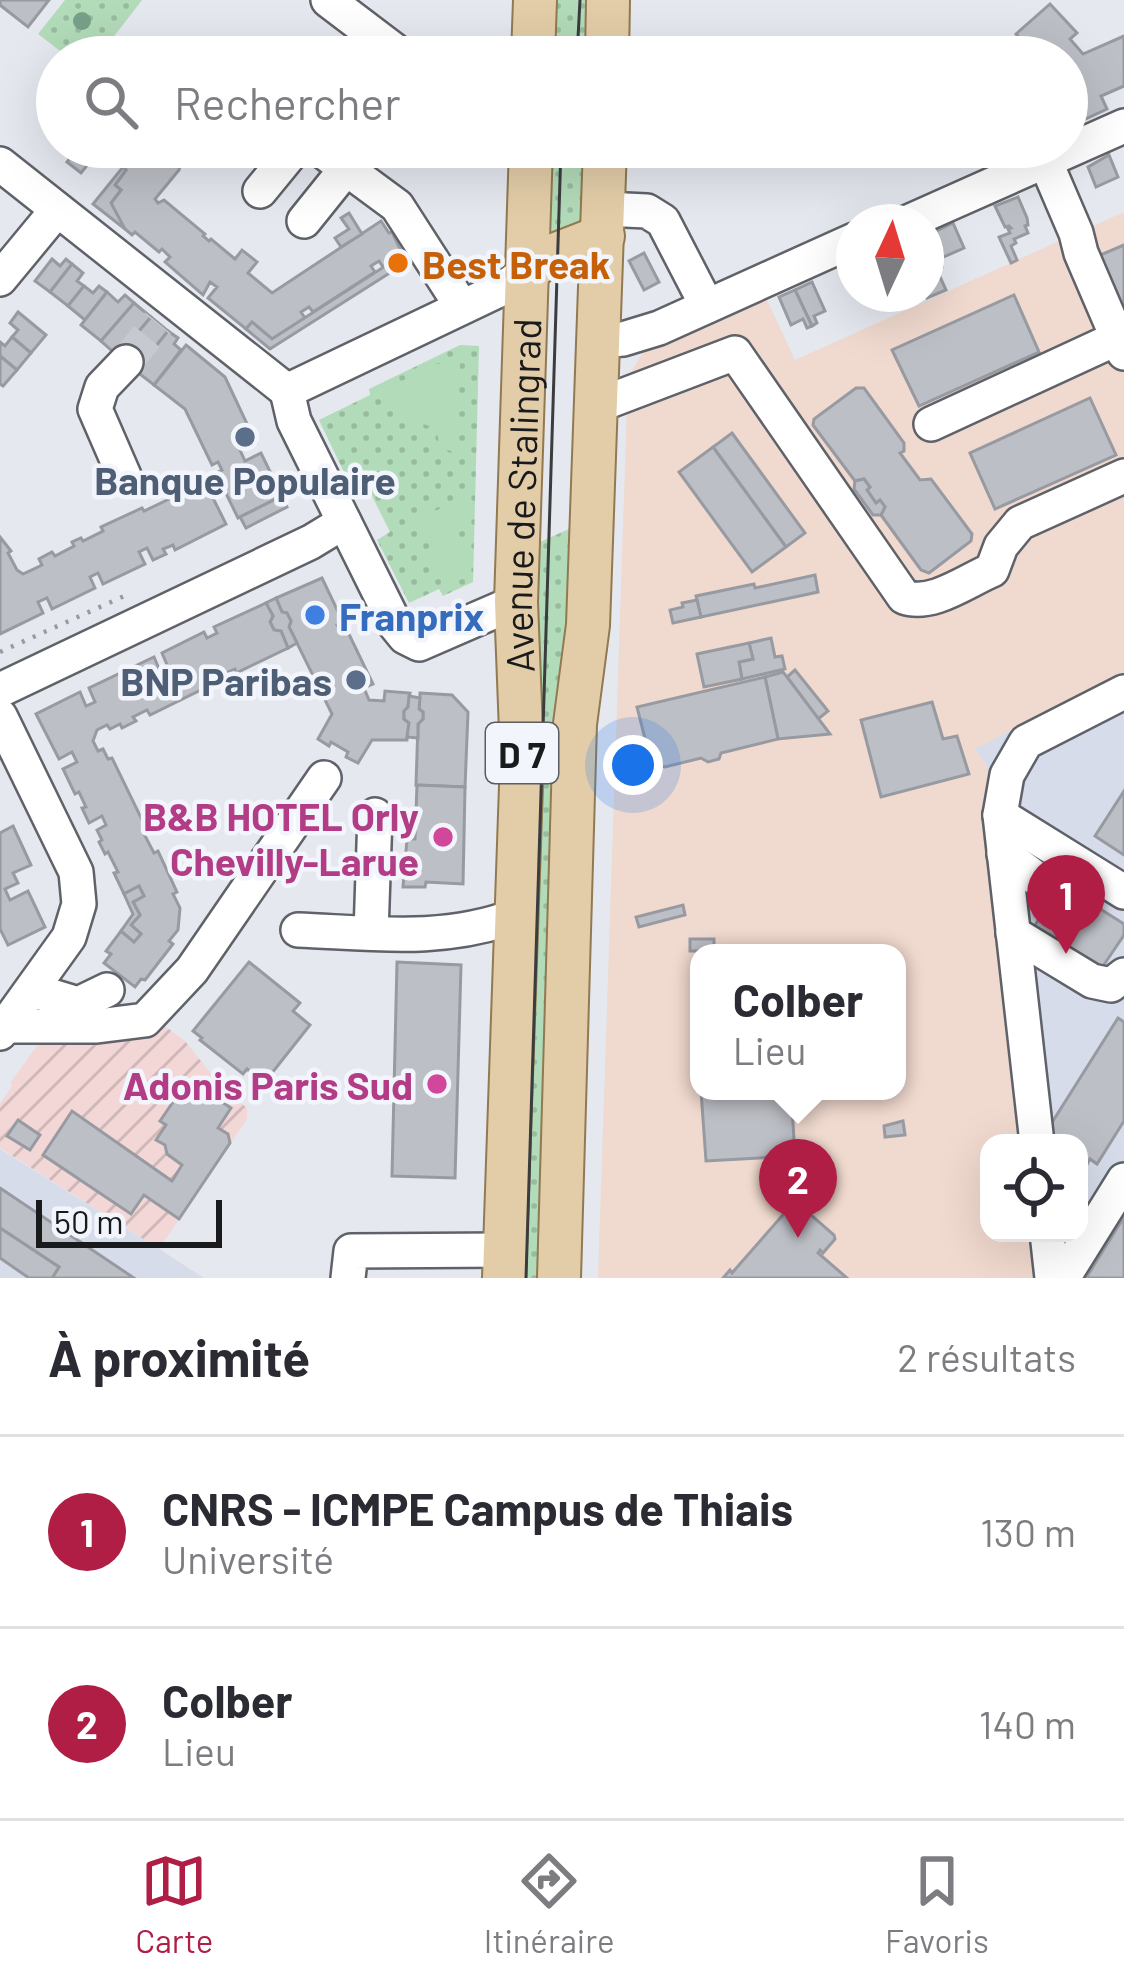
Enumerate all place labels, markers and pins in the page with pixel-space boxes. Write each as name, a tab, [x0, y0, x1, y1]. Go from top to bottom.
place label: Best Break	[422, 240, 610, 287]
marker: Best Break	[385, 250, 411, 276]
marker: Banque Populaire	[232, 424, 258, 450]
place label: Banque Populaire	[94, 456, 396, 503]
place label: Franprix	[339, 592, 484, 639]
marker: Franprix	[302, 602, 328, 628]
place label: BNP Paribas	[120, 657, 332, 704]
marker: BNP Paribas	[343, 667, 369, 693]
place label: B&B HOTEL Orly Chevilly-Larue	[143, 792, 419, 884]
marker: B&B HOTEL Orly Chevilly-Larue	[430, 824, 456, 850]
pin: 1	[1027, 855, 1105, 954]
place label: Adonis Paris Sud	[123, 1061, 413, 1108]
marker: Adonis Paris Sud	[424, 1071, 450, 1097]
pin: 2	[759, 1139, 837, 1238]

